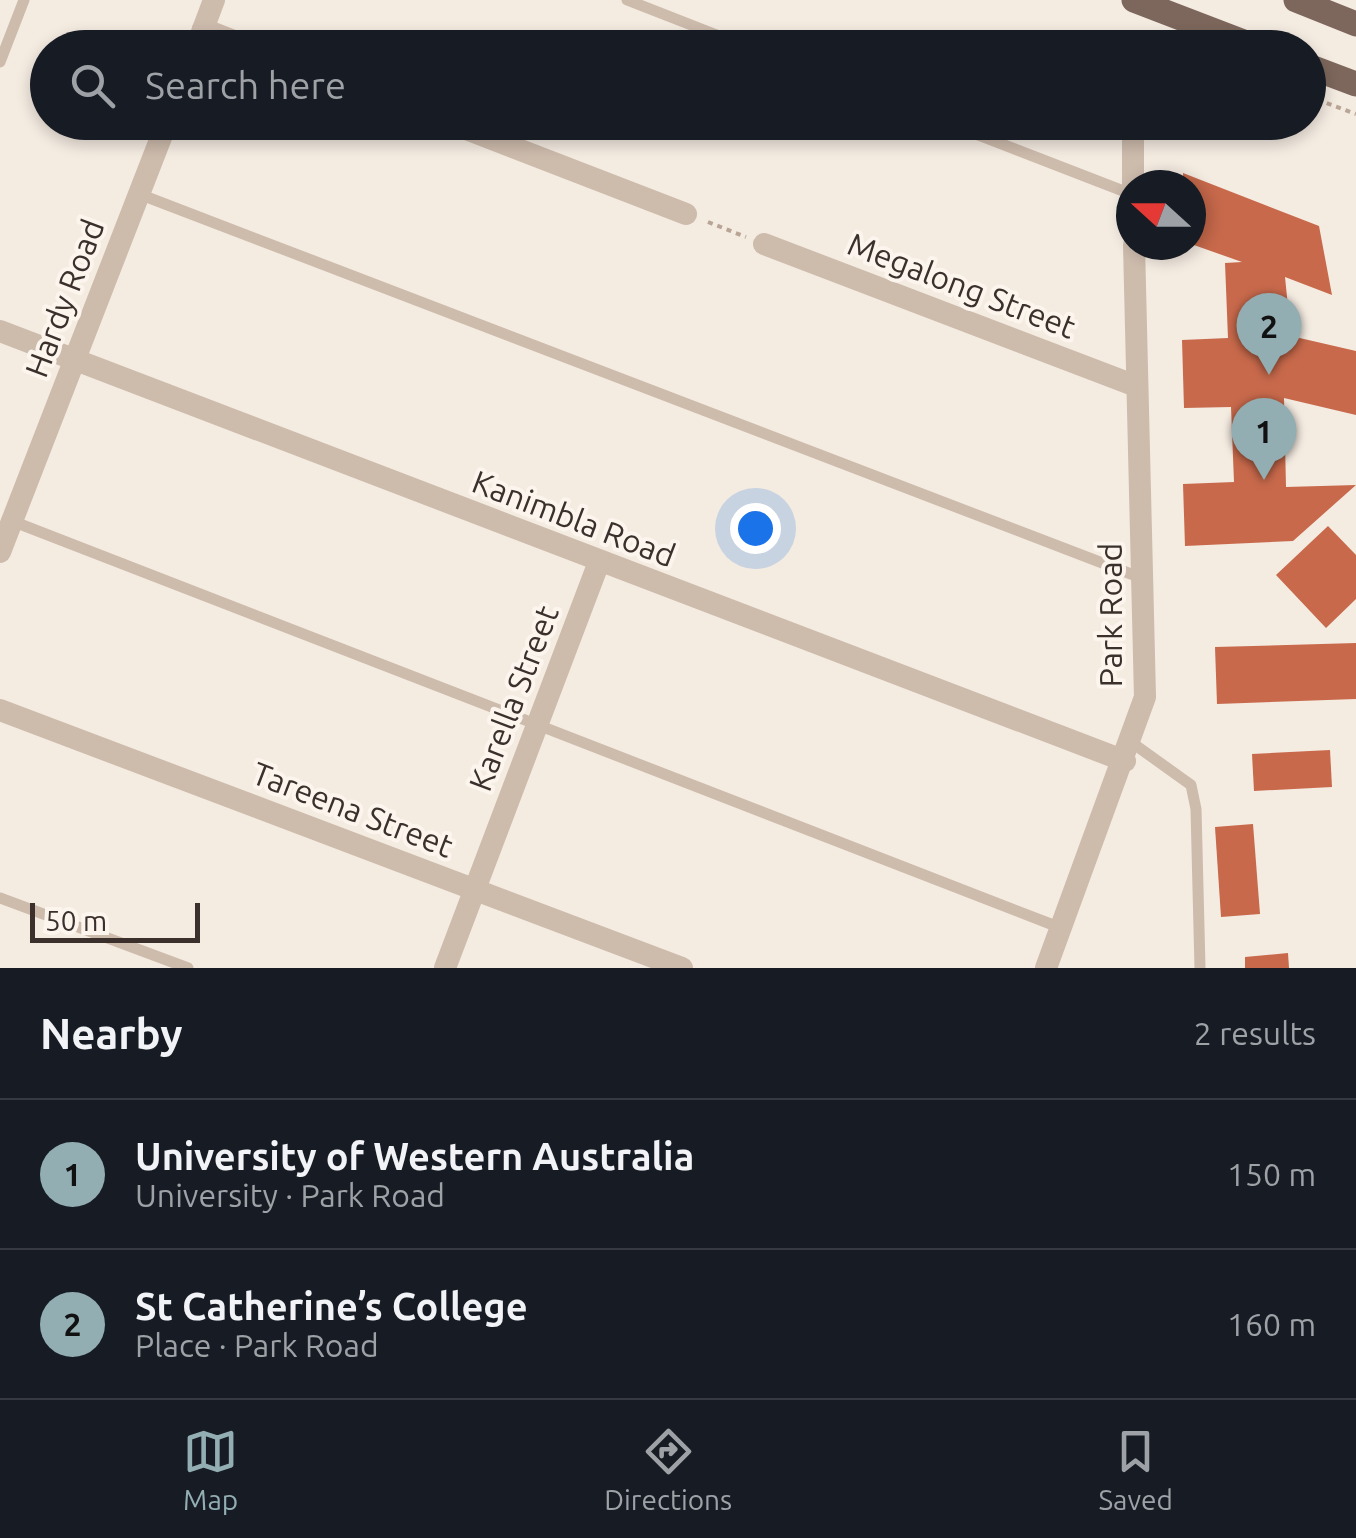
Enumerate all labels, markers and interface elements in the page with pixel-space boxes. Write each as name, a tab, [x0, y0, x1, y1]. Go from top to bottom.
search box	[30, 30, 1326, 140]
icon: search	[65, 58, 120, 113]
text: Search here	[145, 64, 346, 106]
north arrow	[1116, 170, 1206, 260]
street label: Hardy Road	[17, 214, 111, 382]
street label: Megalong Street	[843, 225, 1081, 345]
pin: 2	[1236, 292, 1302, 375]
pin: 1	[1232, 398, 1296, 480]
street label: Kanimbla Road	[468, 463, 680, 573]
your location	[730, 503, 781, 554]
street label: Park Road	[1092, 543, 1128, 687]
street label: Karella Street	[461, 600, 565, 796]
street label: Tareena Street	[248, 754, 459, 864]
scale bar	[30, 898, 200, 943]
text: 50 m	[45, 905, 107, 936]
text: Nearby	[40, 1010, 183, 1057]
text: 2 results	[1194, 1015, 1316, 1051]
text: University of Western Australia	[135, 1135, 694, 1177]
text: 1	[63, 1156, 82, 1192]
text: 150 m	[1227, 1156, 1316, 1192]
text: University · Park Road	[135, 1177, 445, 1213]
text: St Catherine’s College	[135, 1285, 528, 1327]
text: 2	[63, 1306, 82, 1342]
text: 160 m	[1227, 1306, 1316, 1342]
text: Place · Park Road	[135, 1327, 379, 1363]
tab: Map	[183, 1424, 238, 1515]
tab: Directions	[604, 1424, 732, 1515]
tab: Saved	[1098, 1424, 1173, 1515]

